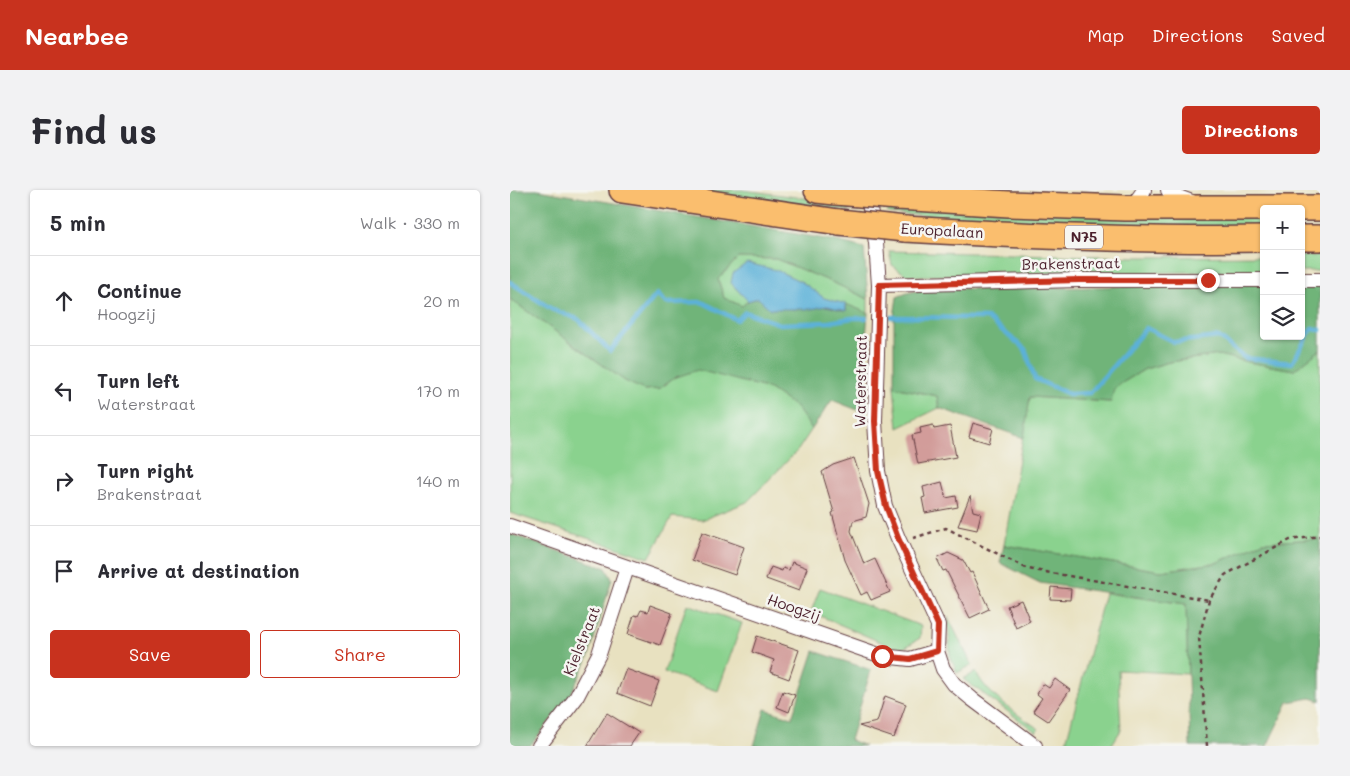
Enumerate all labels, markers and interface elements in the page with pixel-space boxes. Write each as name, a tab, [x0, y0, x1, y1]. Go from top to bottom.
text: Nearbee	[25, 20, 129, 51]
text: Map	[1087, 23, 1124, 47]
text: Directions	[1152, 23, 1244, 47]
text: Saved	[1272, 23, 1325, 47]
button: Directions	[1182, 106, 1320, 154]
text: Find us	[30, 107, 157, 153]
map controls	[1260, 205, 1305, 340]
button: +	[1260, 205, 1305, 250]
text: 5 min	[50, 209, 106, 236]
text: Walk · 330 m	[360, 212, 460, 233]
street label: Europalaan	[900, 218, 984, 242]
road number: N75	[1065, 226, 1103, 248]
button: −	[1260, 250, 1305, 295]
street label: Brakenstraat	[1022, 252, 1120, 274]
route end	[1197, 269, 1220, 292]
text: Continue	[97, 278, 182, 303]
icon: ahead	[50, 287, 78, 315]
text: 20 m	[423, 290, 460, 311]
button: layers	[1260, 295, 1305, 340]
text: Hoogzij	[97, 303, 156, 324]
street label: Waterstraat	[849, 334, 871, 427]
text: Turn left	[97, 368, 180, 393]
icon: left	[50, 377, 78, 405]
text: 170 m	[416, 380, 460, 401]
text: Waterstraat	[97, 393, 196, 414]
text: Turn right	[97, 458, 194, 483]
icon: right	[50, 467, 78, 495]
text: 140 m	[416, 470, 460, 491]
text: Brakenstraat	[97, 483, 202, 504]
icon: arrive	[50, 557, 78, 585]
text: Arrive at destination	[97, 558, 300, 583]
street label: Hoogzij	[765, 589, 824, 625]
street label: Kielstraat	[558, 603, 604, 678]
button: Save	[50, 630, 250, 678]
button: Share	[260, 630, 460, 678]
route start	[871, 645, 894, 668]

